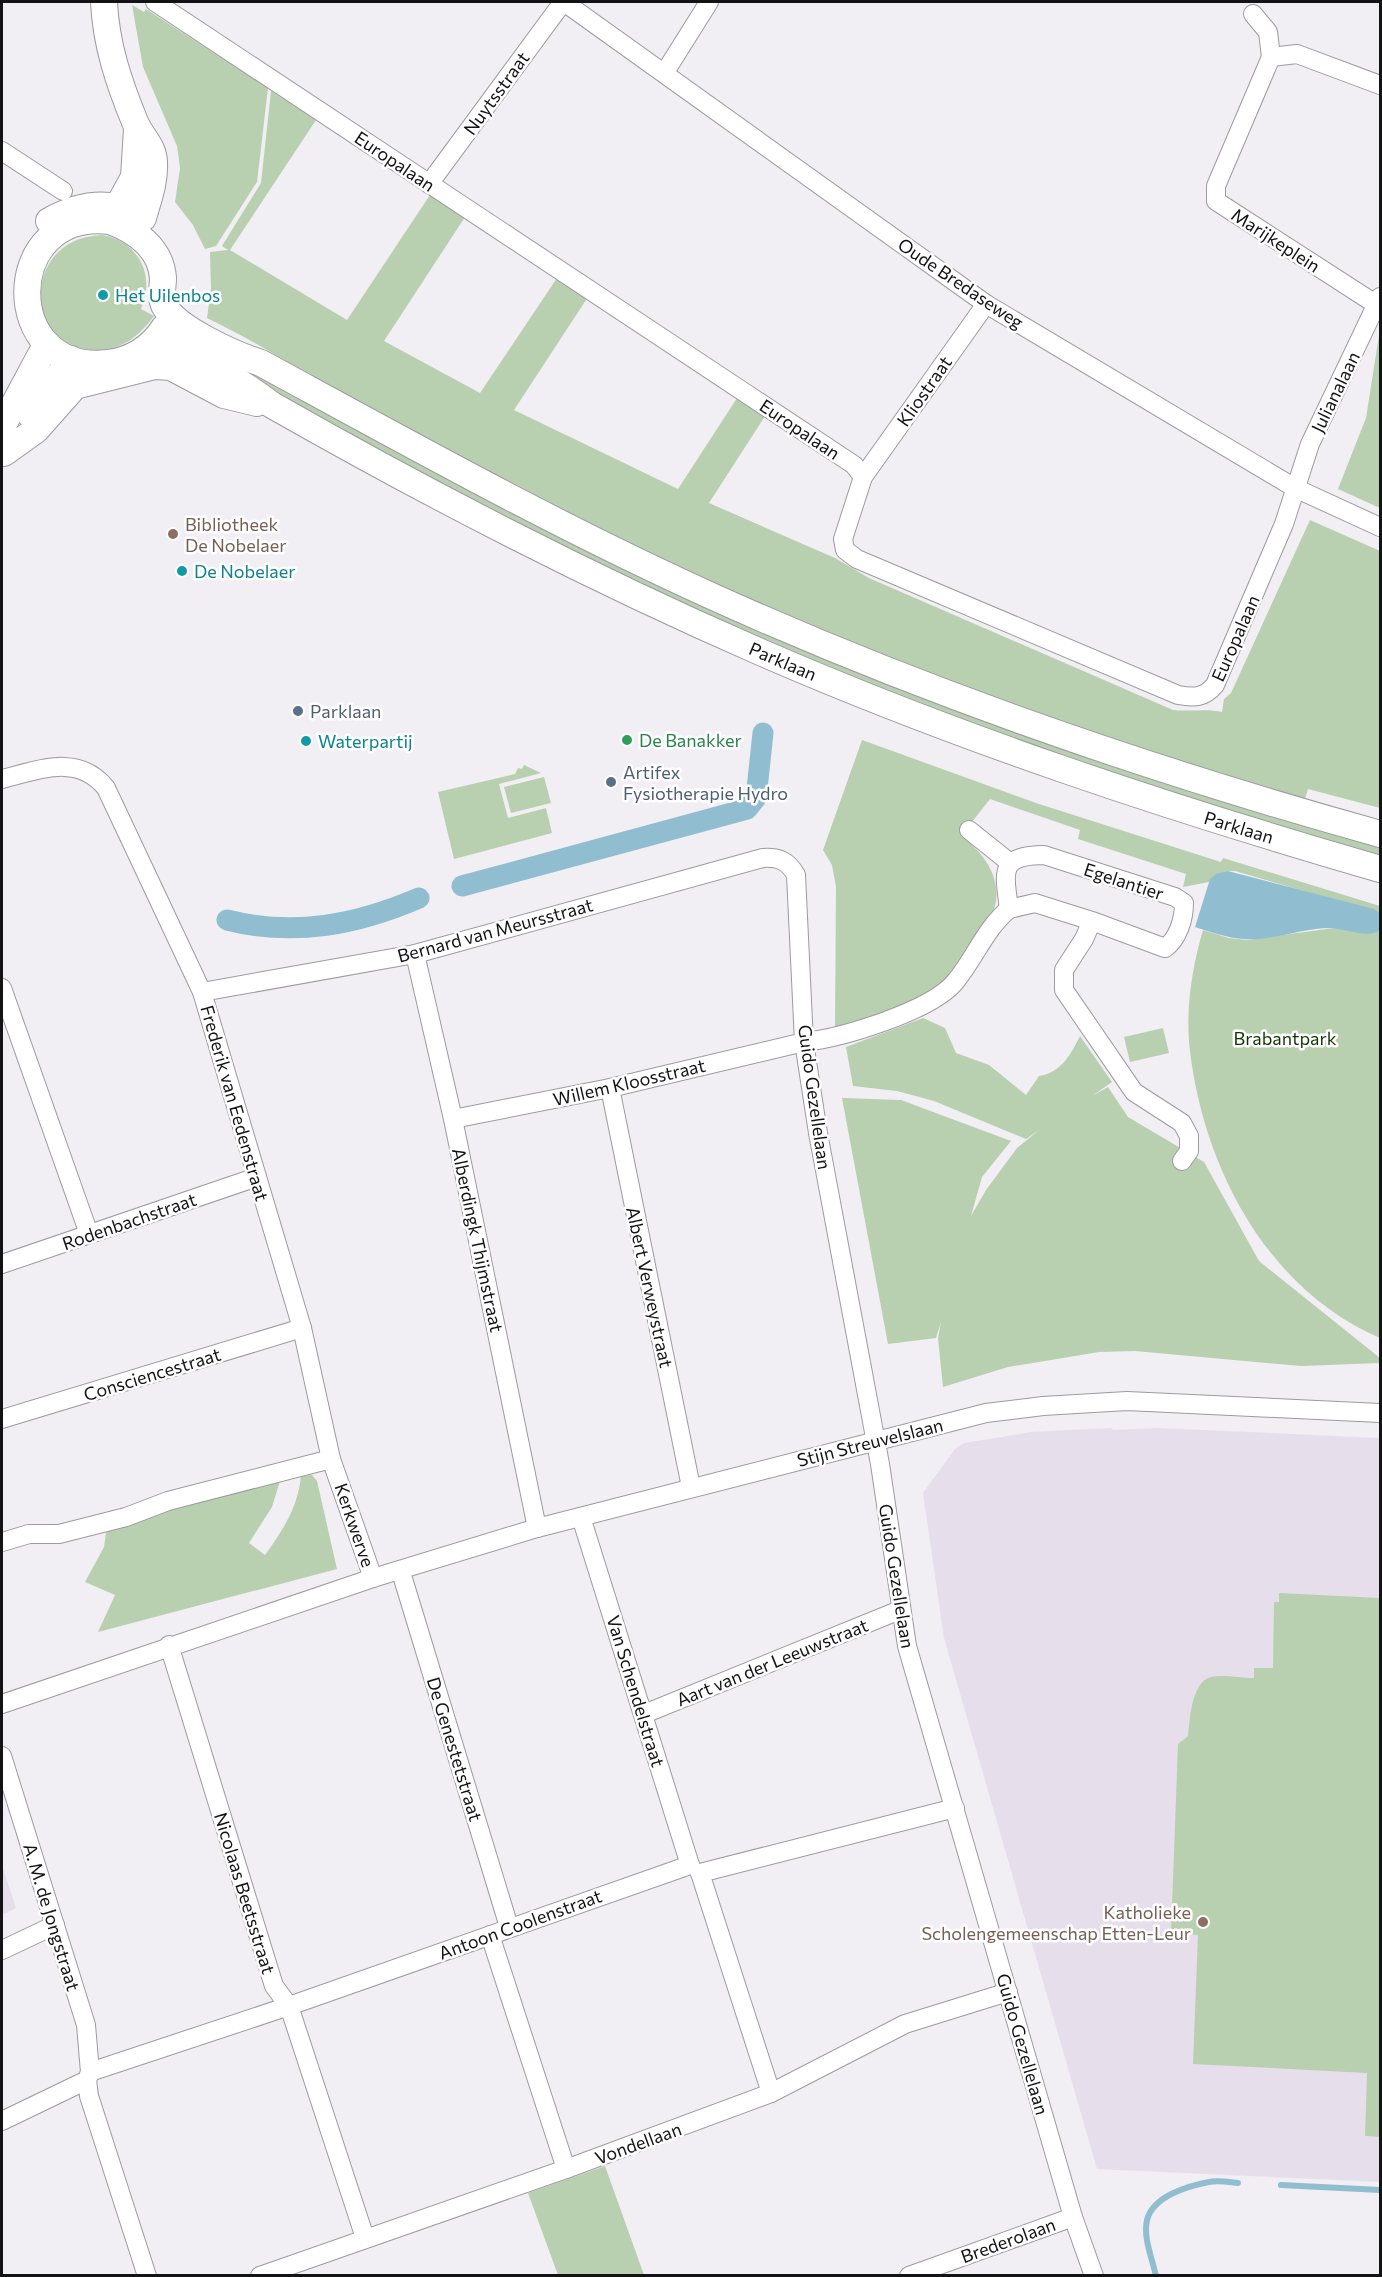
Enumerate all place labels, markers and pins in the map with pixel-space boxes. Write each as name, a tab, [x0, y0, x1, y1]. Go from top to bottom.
place label: Het Uilenbos	[115, 284, 220, 306]
marker: Het Uilenbos	[96, 288, 110, 302]
place label: Bibliotheek De Nobelaer	[185, 513, 286, 556]
marker: Bibliotheek De Nobelaer	[166, 527, 180, 541]
place label: De Nobelaer	[194, 560, 295, 582]
marker: De Nobelaer	[175, 564, 189, 578]
place label: Parklaan	[310, 700, 381, 722]
marker: Parklaan	[291, 704, 305, 718]
place label: De Banakker	[639, 729, 742, 751]
place label: Waterpartij	[318, 730, 413, 752]
marker: De Banakker	[620, 733, 634, 747]
marker: Waterpartij	[299, 734, 313, 748]
place label: Artifex Fysiotherapie Hydro	[623, 761, 788, 804]
marker: Artifex Fysiotherapie Hydro	[604, 775, 618, 789]
place label: Katholieke Scholengemeenschap Etten-Leur	[922, 1901, 1191, 1944]
marker: Katholieke Scholengemeenschap Etten-Leur	[1196, 1915, 1210, 1929]

